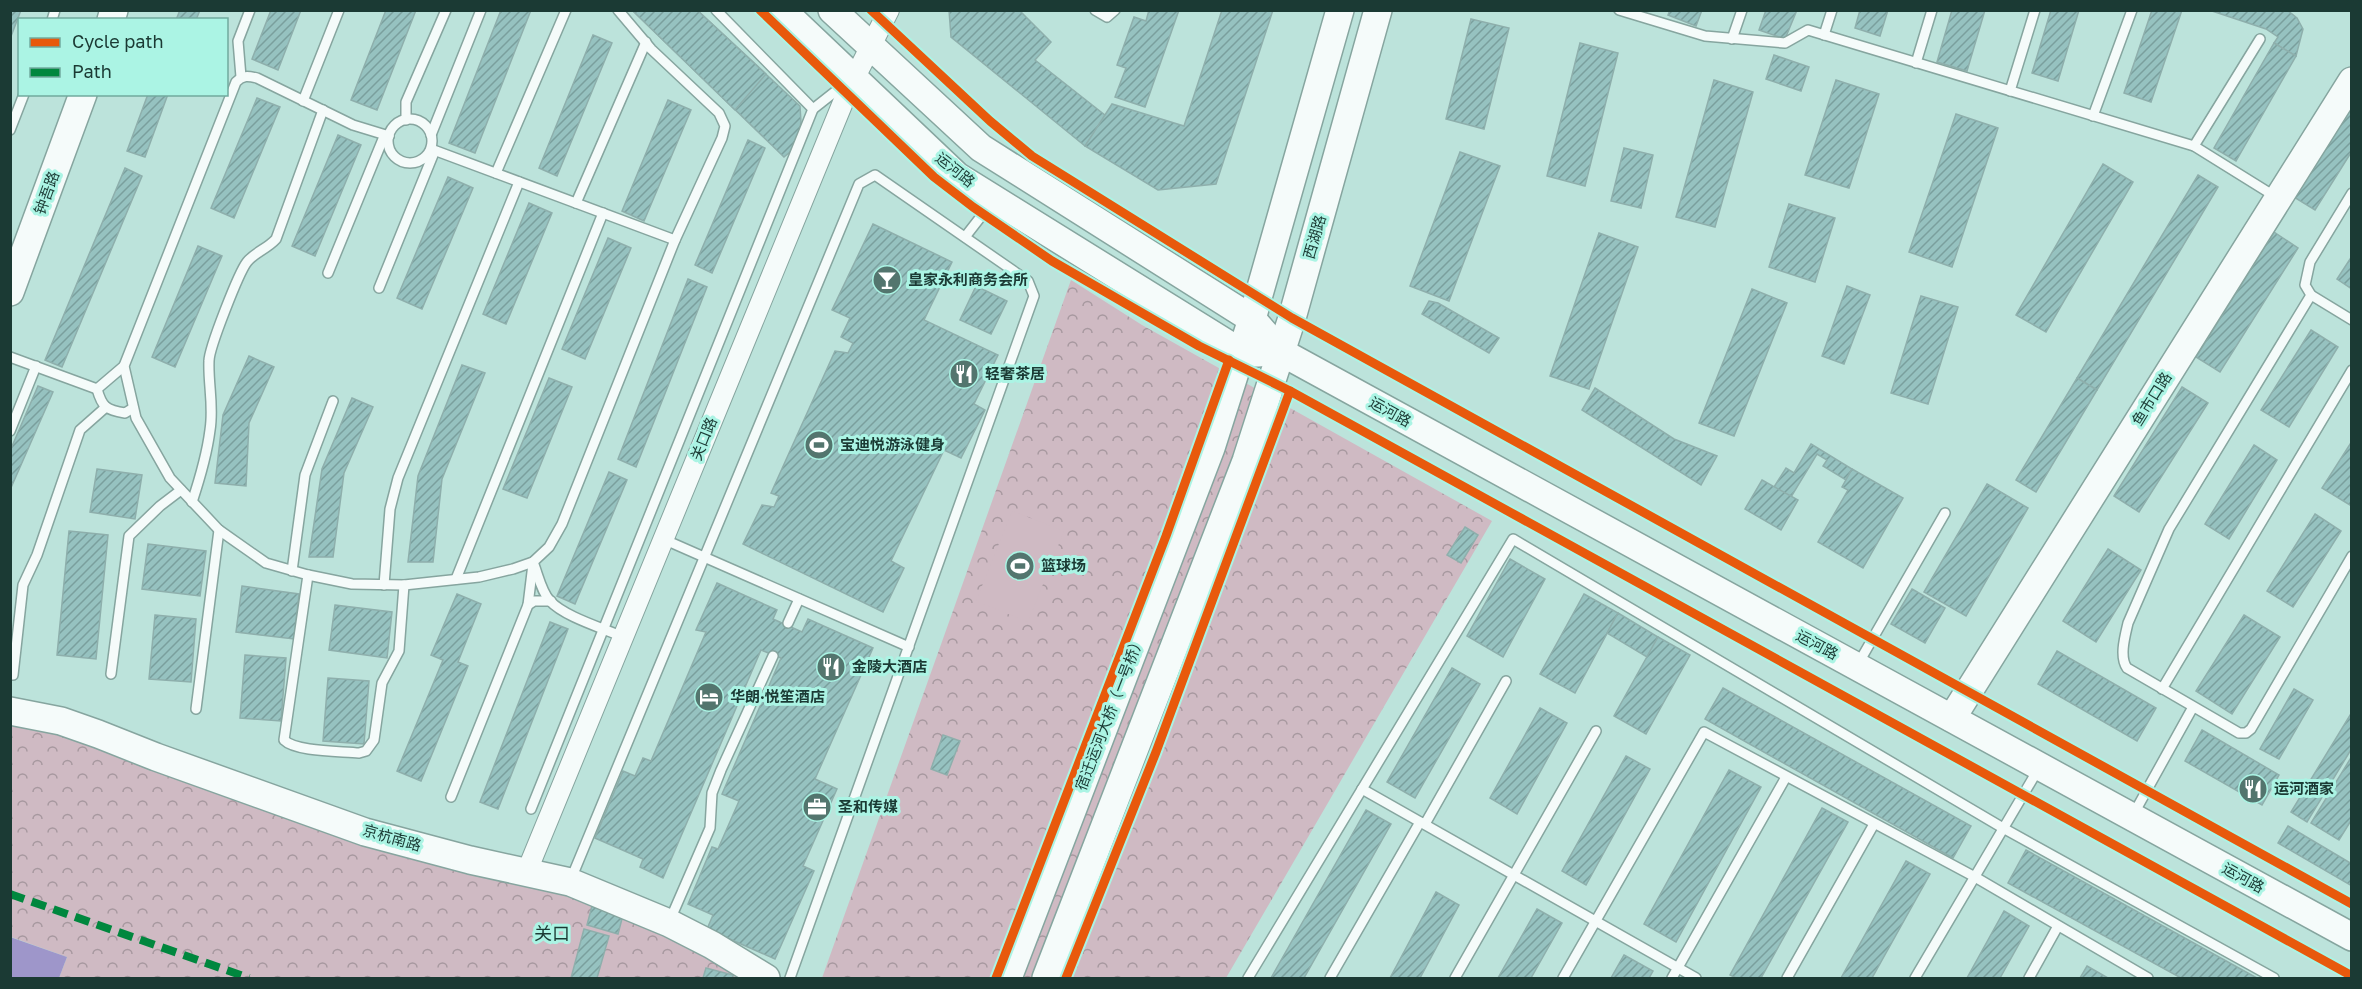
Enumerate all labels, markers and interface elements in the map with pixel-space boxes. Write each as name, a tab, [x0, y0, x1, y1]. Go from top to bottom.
legend	[18, 18, 228, 96]
text: Cycle path	[72, 30, 164, 52]
text: Path	[72, 60, 112, 82]
street label: 运河路	[932, 148, 979, 190]
street label: 钟吾路	[30, 168, 62, 217]
street label: 西湖路	[1299, 213, 1329, 261]
bar icon: 皇家永利商务会所	[871, 264, 903, 296]
place label: 皇家永利商务会所	[908, 270, 1028, 288]
restaurant icon: 轻奢茶居	[948, 358, 980, 390]
place label: 轻奢茶居	[985, 364, 1045, 382]
street label: 鱼市口路	[2128, 368, 2175, 429]
street label: 运河路	[1366, 392, 1415, 430]
street label: 关口路	[686, 414, 720, 463]
sports icon: 宝迪悦游泳健身	[803, 429, 835, 461]
place label: 宝迪悦游泳健身	[840, 435, 945, 453]
sports icon: 篮球场	[1004, 550, 1036, 582]
place label: 篮球场	[1041, 556, 1086, 574]
street label: 运河路	[1793, 626, 1842, 663]
street label: 宿迁运河大桥（一号桥）	[1071, 632, 1147, 793]
restaurant icon: 金陵大酒店	[815, 651, 847, 683]
place label: 金陵大酒店	[852, 657, 927, 675]
hotel icon: 华朗·悦笙酒店	[693, 681, 725, 713]
place label: 华朗·悦笙酒店	[730, 687, 825, 705]
restaurant icon: 运河酒家	[2237, 773, 2269, 805]
place label: 运河酒家	[2274, 779, 2334, 797]
office icon: 圣和传媒	[801, 791, 833, 823]
place label: 圣和传媒	[838, 797, 898, 815]
street label: 京杭南路	[361, 820, 424, 854]
street label: 运河路	[2219, 858, 2268, 896]
district label: 关口	[534, 922, 570, 944]

